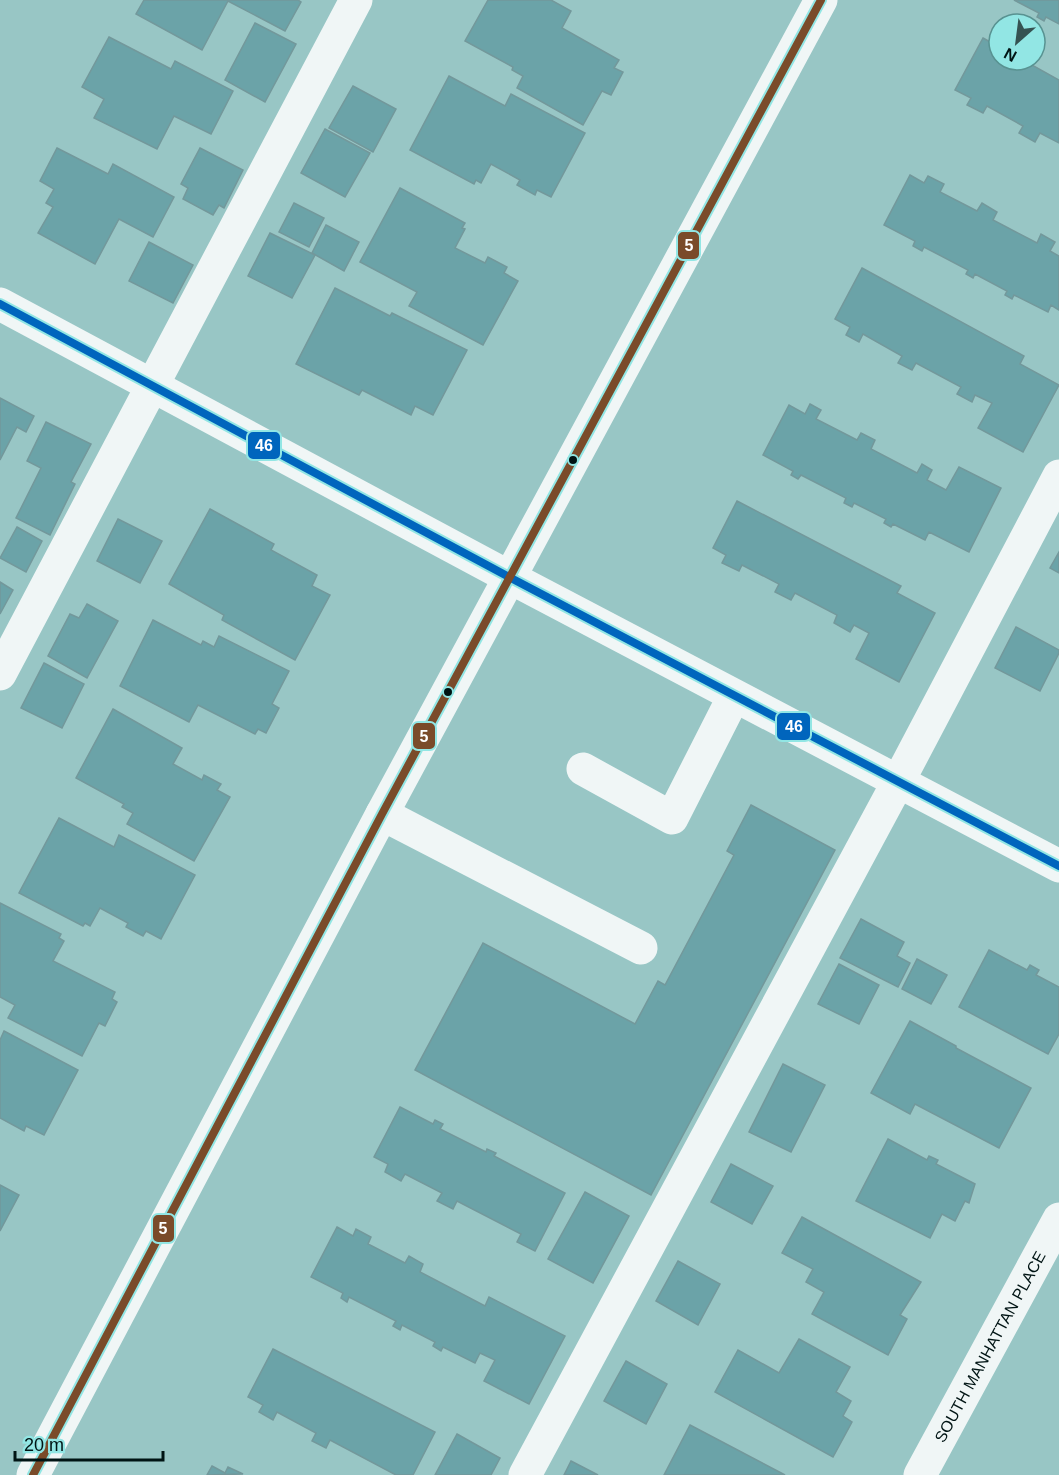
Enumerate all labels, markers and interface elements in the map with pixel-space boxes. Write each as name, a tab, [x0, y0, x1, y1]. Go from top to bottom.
north arrow	[987, 12, 1047, 72]
text: N	[1001, 45, 1019, 65]
line badge: 5	[677, 231, 700, 260]
text: 5	[685, 237, 694, 254]
line badge: 46	[247, 431, 281, 460]
text: 46	[255, 437, 273, 454]
unlabelled marker	[567, 454, 579, 466]
unlabelled marker	[442, 686, 454, 698]
line badge: 46	[776, 712, 811, 741]
text: 46	[785, 718, 803, 735]
line badge: 5	[412, 722, 436, 750]
text: 5	[420, 728, 429, 745]
line badge: 5	[152, 1214, 175, 1243]
text: 5	[159, 1220, 168, 1237]
street label: SOUTH MANHATTAN PLACE	[931, 1249, 1049, 1445]
scale bar	[15, 1424, 164, 1462]
text: 20 m	[24, 1435, 64, 1455]

